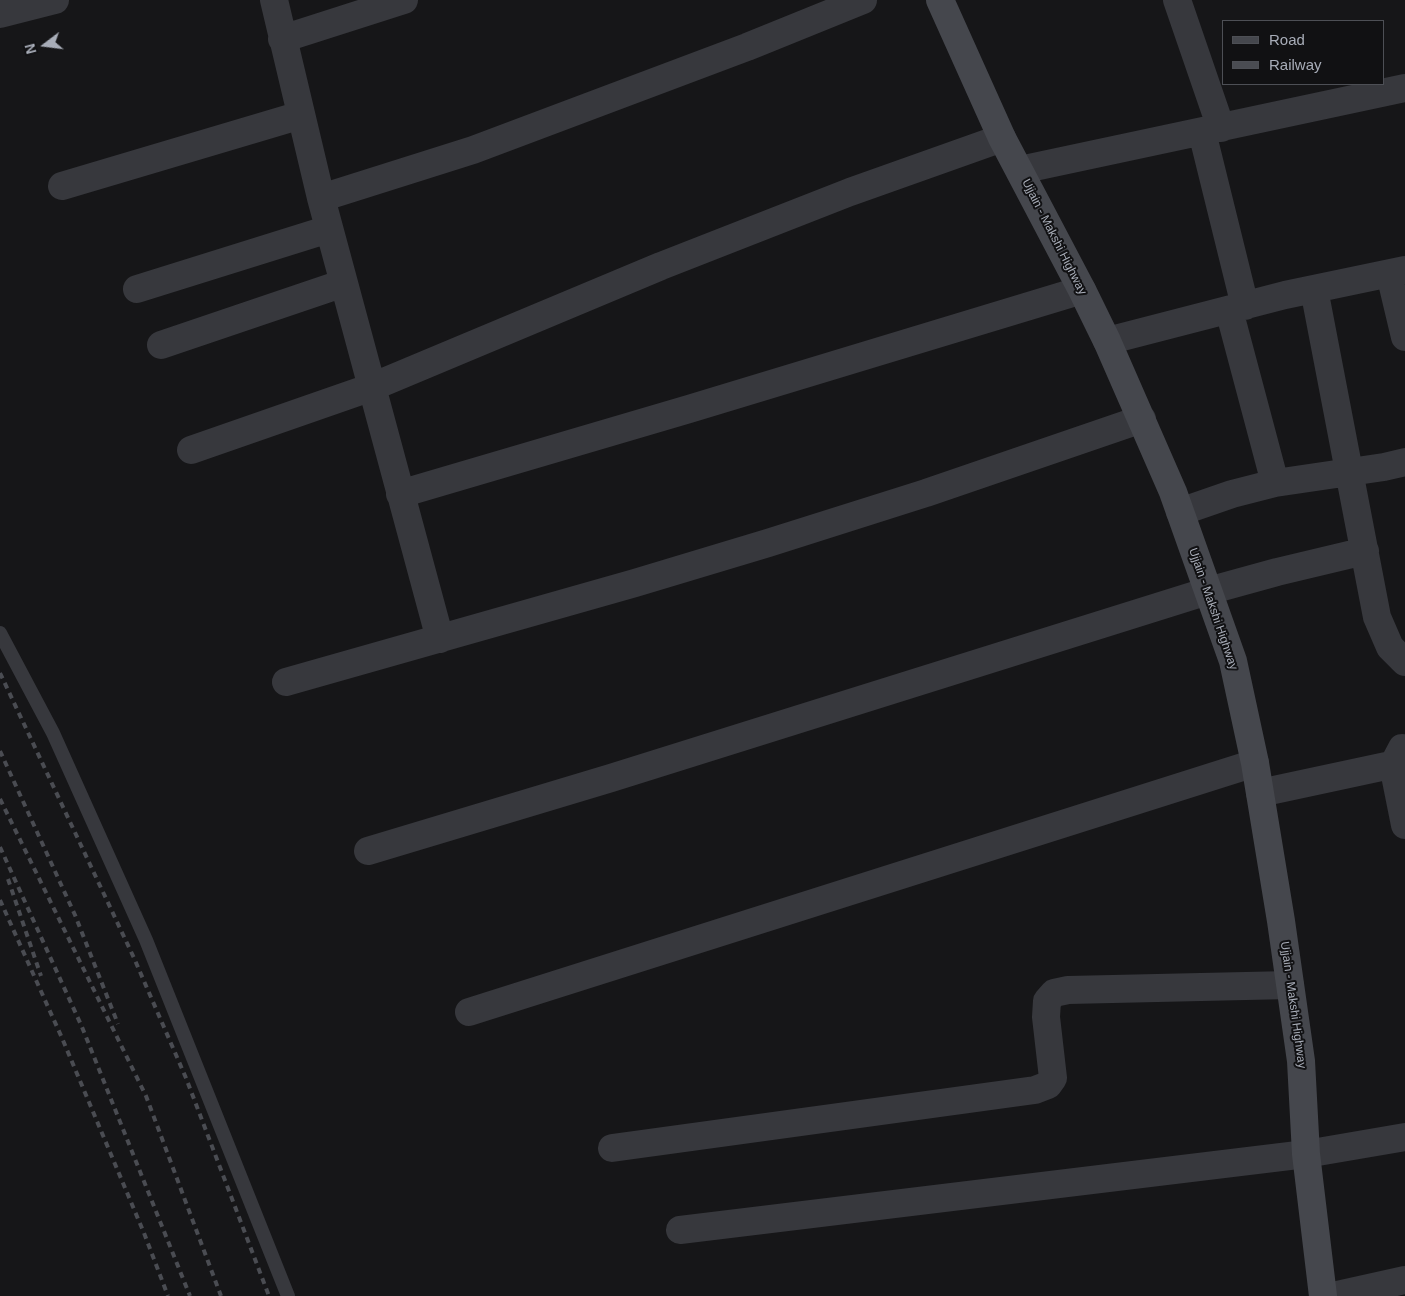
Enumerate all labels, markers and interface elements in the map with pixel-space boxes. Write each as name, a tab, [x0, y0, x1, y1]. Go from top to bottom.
north arrow	[20, 20, 70, 70]
legend	[1222, 20, 1385, 85]
text: Road	[1269, 31, 1305, 48]
text: N	[21, 42, 40, 56]
text: Railway	[1269, 56, 1322, 73]
street label: Ujjain - Makshi Highway	[1019, 177, 1089, 297]
street label: Ujjain - Makshi Highway	[1185, 546, 1241, 672]
street label: Ujjain - Makshi Highway	[1277, 941, 1309, 1069]

